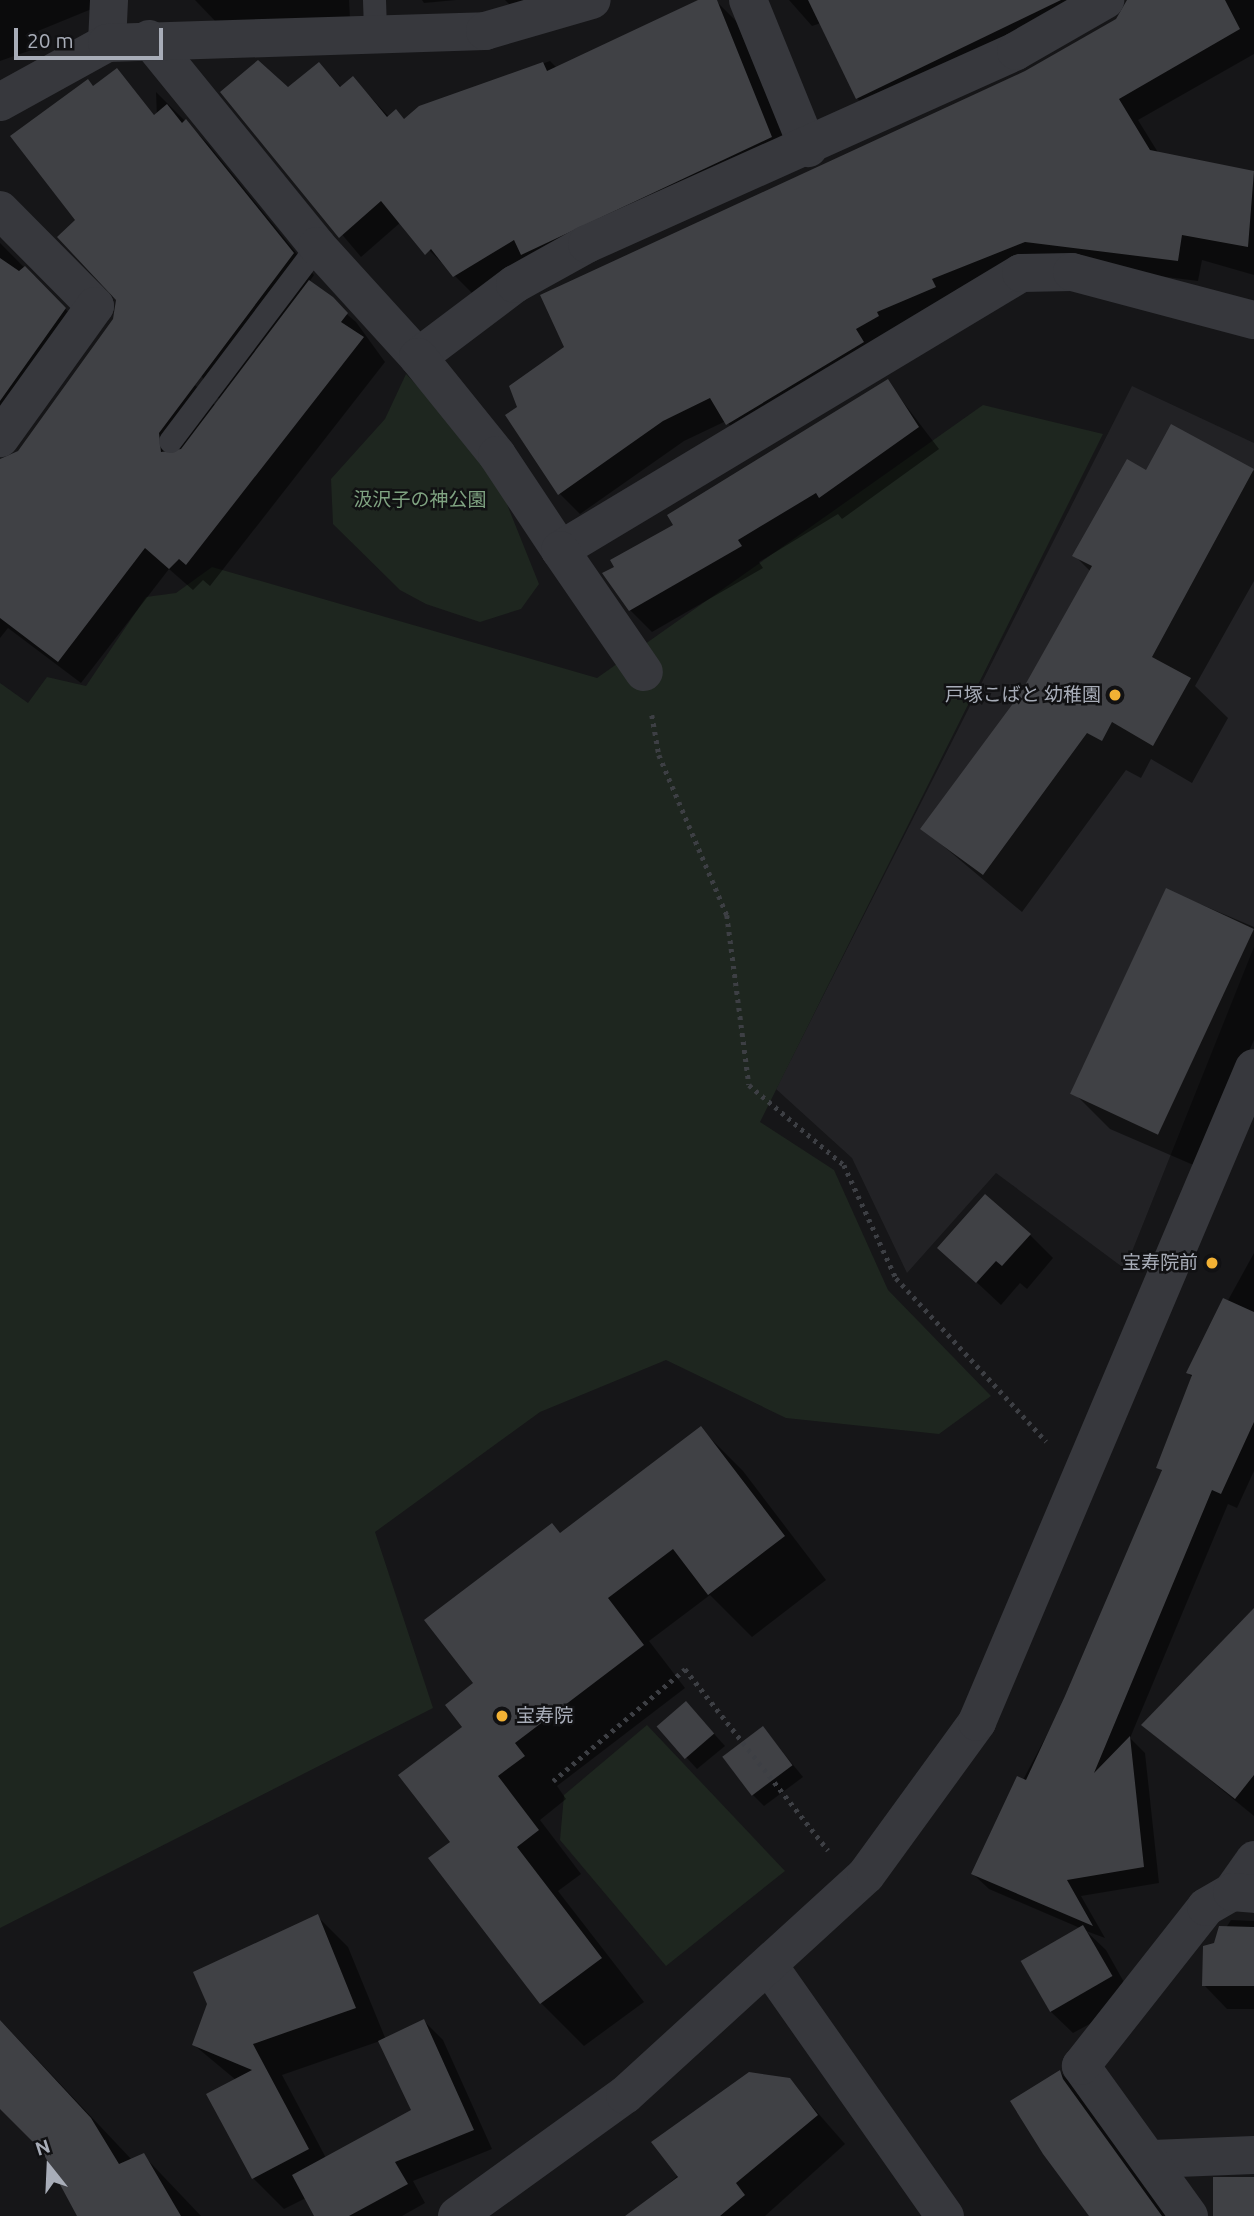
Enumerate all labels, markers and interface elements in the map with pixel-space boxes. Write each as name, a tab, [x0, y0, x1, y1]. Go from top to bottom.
scale bar	[18, 14, 166, 58]
text: 20 m	[27, 28, 74, 52]
park label: 汲沢子の神公園	[354, 489, 486, 511]
place label: 戸塚こばと 幼稚園	[945, 684, 1101, 706]
marker: 戸塚こばと 幼稚園	[1107, 687, 1123, 703]
place label: 宝寿院前	[1122, 1252, 1198, 1274]
marker: 宝寿院前	[1204, 1255, 1220, 1271]
place label: 宝寿院	[516, 1705, 573, 1727]
marker: 宝寿院	[494, 1708, 510, 1724]
north arrow	[14, 2132, 84, 2202]
text: N	[32, 2134, 53, 2160]

